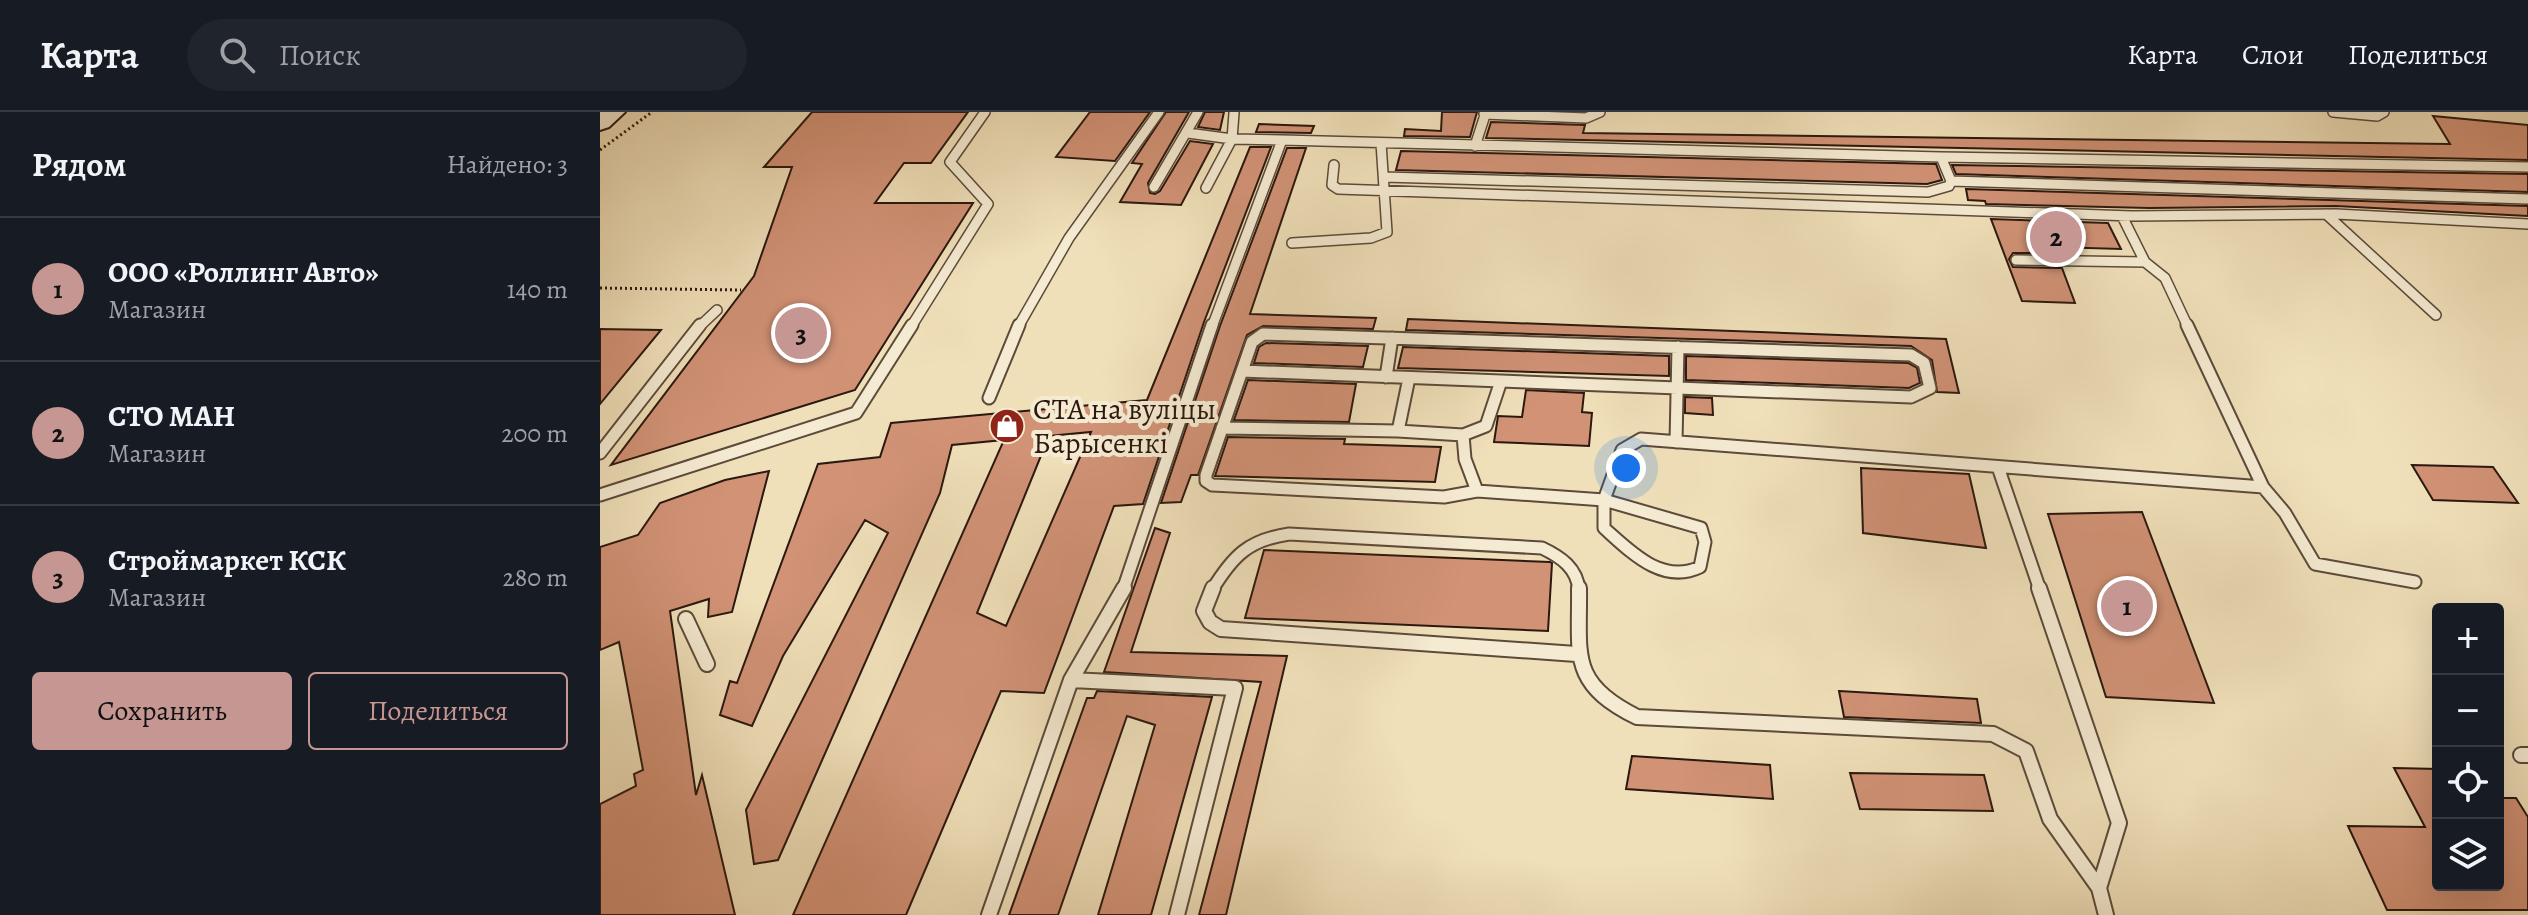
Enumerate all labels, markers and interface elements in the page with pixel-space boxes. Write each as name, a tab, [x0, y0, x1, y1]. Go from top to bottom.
search box	[187, 19, 747, 91]
text: Карта	[40, 29, 139, 81]
icon: search	[215, 33, 259, 77]
text: Поиск	[279, 35, 361, 75]
text: Карта	[2127, 36, 2198, 74]
text: Слои	[2242, 36, 2304, 74]
text: Поделиться	[2348, 36, 2488, 74]
text: Рядом	[32, 141, 126, 188]
text: Найдено: 3	[447, 147, 568, 182]
pin: 2	[2030, 207, 2082, 267]
text: ООО «Роллинг Авто»	[108, 252, 379, 292]
text: 1	[53, 272, 63, 307]
text: 140 m	[507, 272, 568, 307]
text: Магазин	[108, 292, 206, 327]
pin: 3	[775, 303, 827, 363]
place label: СТА на вуліцы Барысенкі	[1033, 389, 1216, 463]
text: СТО МАН	[108, 396, 235, 436]
shop icon: СТА на вуліцы Барысенкі	[988, 407, 1026, 445]
text: 2	[52, 416, 64, 451]
text: 200 m	[501, 416, 568, 451]
text: Магазин	[108, 436, 206, 471]
your location	[1606, 448, 1646, 488]
text: Строймаркет КСК	[108, 540, 346, 580]
text: 3	[52, 560, 64, 595]
text: 280 m	[502, 560, 568, 595]
pin: 1	[2101, 576, 2153, 636]
text: Магазин	[108, 580, 206, 615]
map controls	[2432, 603, 2504, 891]
button: +	[2432, 603, 2504, 675]
button: Сохранить	[32, 672, 292, 750]
button: Поделиться	[308, 672, 568, 750]
button: −	[2432, 675, 2504, 747]
button: locate	[2432, 747, 2504, 819]
button: layers	[2432, 819, 2504, 891]

